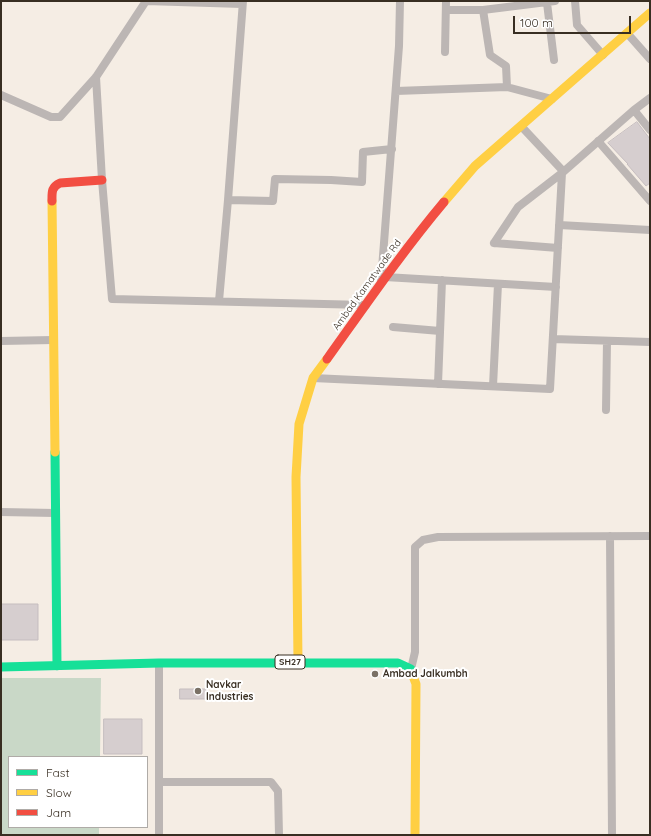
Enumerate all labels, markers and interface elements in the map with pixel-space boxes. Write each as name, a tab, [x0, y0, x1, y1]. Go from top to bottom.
scale bar	[515, 8, 633, 34]
text: 100 m	[520, 15, 553, 30]
street label: Ambad Kamatwade Rd	[330, 237, 404, 333]
road number: SH27	[275, 655, 305, 669]
place label: Ambad Jalkumbh	[383, 668, 468, 680]
marker: Ambad Jalkumbh	[370, 669, 380, 679]
place label: Navkar Industries	[206, 679, 253, 702]
marker: Navkar Industries	[193, 686, 203, 696]
legend	[8, 756, 148, 828]
text: Fast	[46, 765, 70, 780]
text: Slow	[46, 785, 72, 800]
text: Jam	[46, 805, 71, 820]

